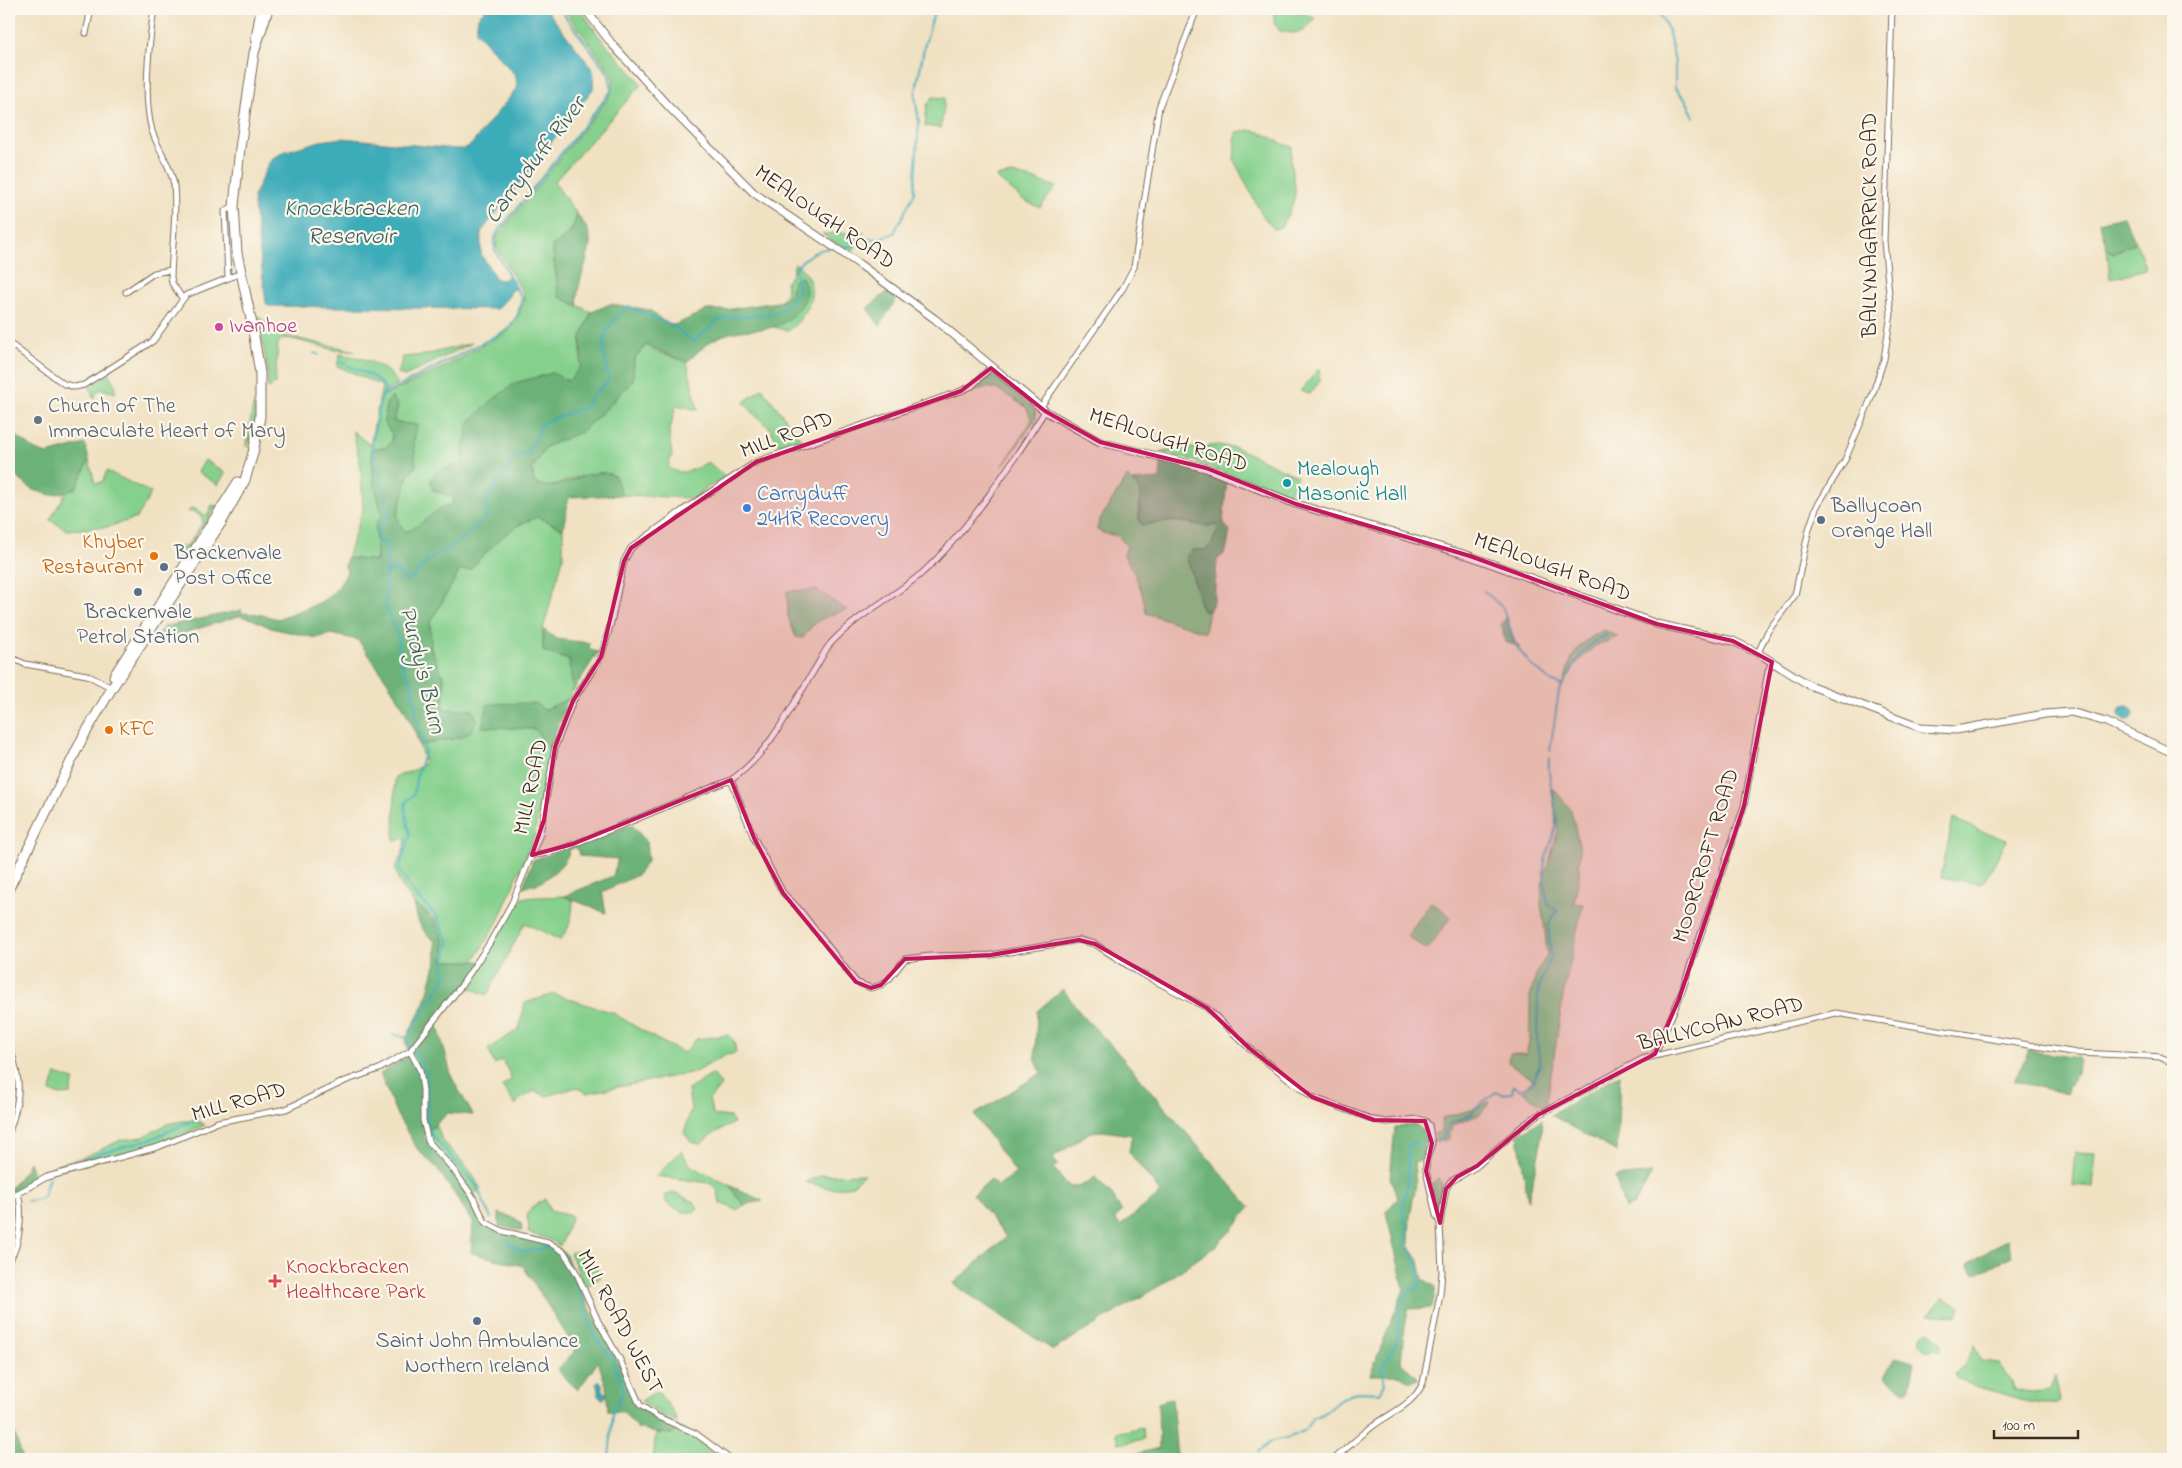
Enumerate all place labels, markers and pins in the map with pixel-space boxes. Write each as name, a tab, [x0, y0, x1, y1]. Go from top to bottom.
place label: Ivanhoe	[229, 311, 297, 343]
marker: Ivanhoe	[213, 321, 225, 333]
place label: Church of The Immaculate Heart of Mary	[48, 391, 285, 449]
marker: Church of The Immaculate Heart of Mary	[32, 414, 44, 426]
place label: Mealough Masonic Hall	[1297, 454, 1407, 511]
marker: Mealough Masonic Hall	[1281, 477, 1293, 489]
place label: Carryduff 24HR Recovery	[757, 479, 889, 537]
place label: Ballycoan Orange Hall	[1830, 491, 1932, 549]
marker: Carryduff 24HR Recovery	[741, 502, 753, 514]
marker: Ballycoan Orange Hall	[1815, 514, 1827, 526]
place label: Khyber Restaurant	[42, 527, 145, 584]
place label: Brackenvale Post Office	[173, 538, 282, 595]
marker: Khyber Restaurant	[148, 550, 160, 562]
marker: Brackenvale Post Office	[158, 561, 170, 573]
marker: Brackenvale Petrol Station	[132, 586, 144, 598]
place label: Brackenvale Petrol Station	[77, 597, 199, 654]
place label: KFC	[119, 714, 154, 746]
marker: KFC	[103, 724, 115, 736]
place label: Knockbracken Healthcare Park	[286, 1252, 426, 1309]
marker: Knockbracken Healthcare Park	[268, 1274, 282, 1288]
marker: Saint John Ambulance Northern Ireland	[471, 1315, 483, 1327]
place label: Saint John Ambulance Northern Ireland	[376, 1326, 579, 1383]

